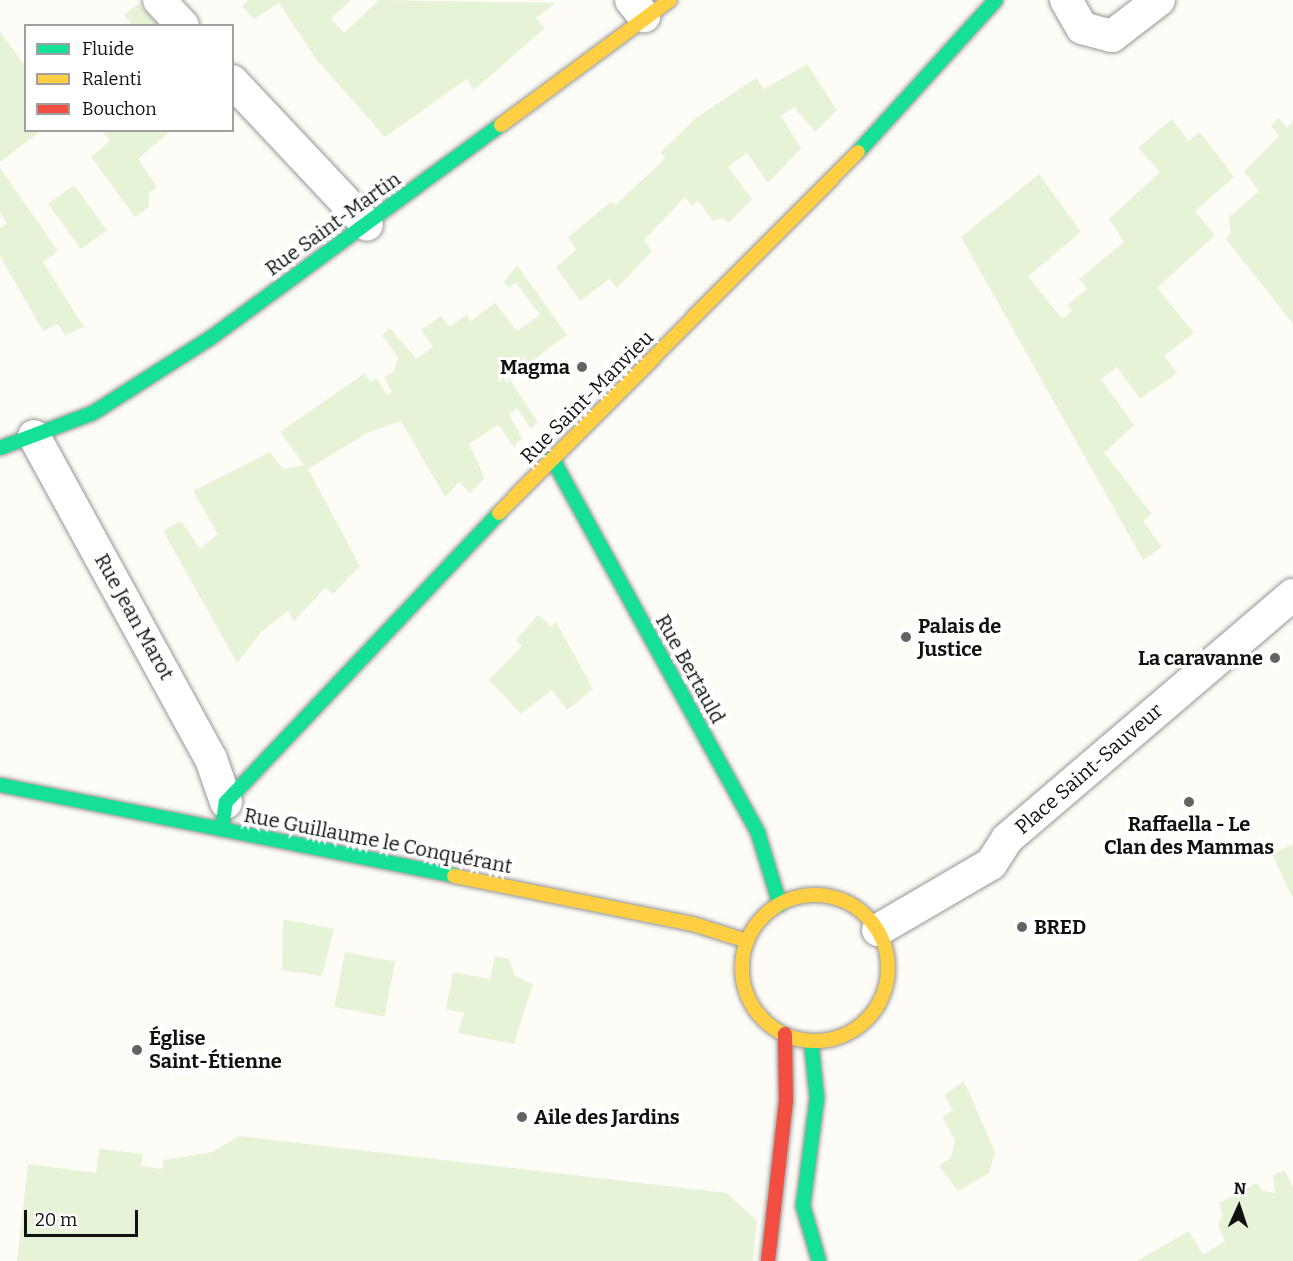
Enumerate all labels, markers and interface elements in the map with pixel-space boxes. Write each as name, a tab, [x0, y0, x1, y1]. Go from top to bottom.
legend	[24, 24, 234, 132]
text: Fluide	[82, 38, 134, 60]
text: Ralenti	[82, 68, 142, 90]
text: Bouchon	[82, 98, 157, 120]
street label: Rue Saint-Martin	[261, 167, 405, 281]
street label: Rue Saint-Manvieu	[516, 326, 658, 468]
place label: Magma	[500, 355, 570, 379]
marker: Magma	[575, 360, 589, 374]
street label: Rue Jean Marot	[89, 550, 179, 684]
street label: Rue Bertauld	[650, 610, 730, 728]
place label: Palais de Justice	[918, 614, 1001, 661]
marker: Palais de Justice	[899, 630, 913, 644]
place label: La caravanne	[1138, 646, 1263, 670]
marker: La caravanne	[1268, 651, 1282, 665]
street label: Place Saint-Sauveur	[1010, 698, 1168, 840]
marker: Raffaella - Le Clan des Mammas	[1182, 795, 1196, 809]
street label: Rue Guillaume le Conquérant	[242, 803, 514, 879]
place label: Raffaella - Le Clan des Mammas	[1104, 812, 1274, 859]
place label: BRED	[1034, 915, 1086, 939]
marker: BRED	[1015, 920, 1029, 934]
place label: Église Saint-Étienne	[149, 1026, 282, 1073]
marker: Église Saint-Étienne	[130, 1043, 144, 1057]
place label: Aile des Jardins	[534, 1105, 680, 1129]
marker: Aile des Jardins	[515, 1110, 529, 1124]
north arrow	[1209, 1177, 1269, 1237]
text: N	[1233, 1179, 1247, 1198]
scale bar	[27, 1198, 141, 1236]
text: 20 m	[35, 1209, 77, 1231]

